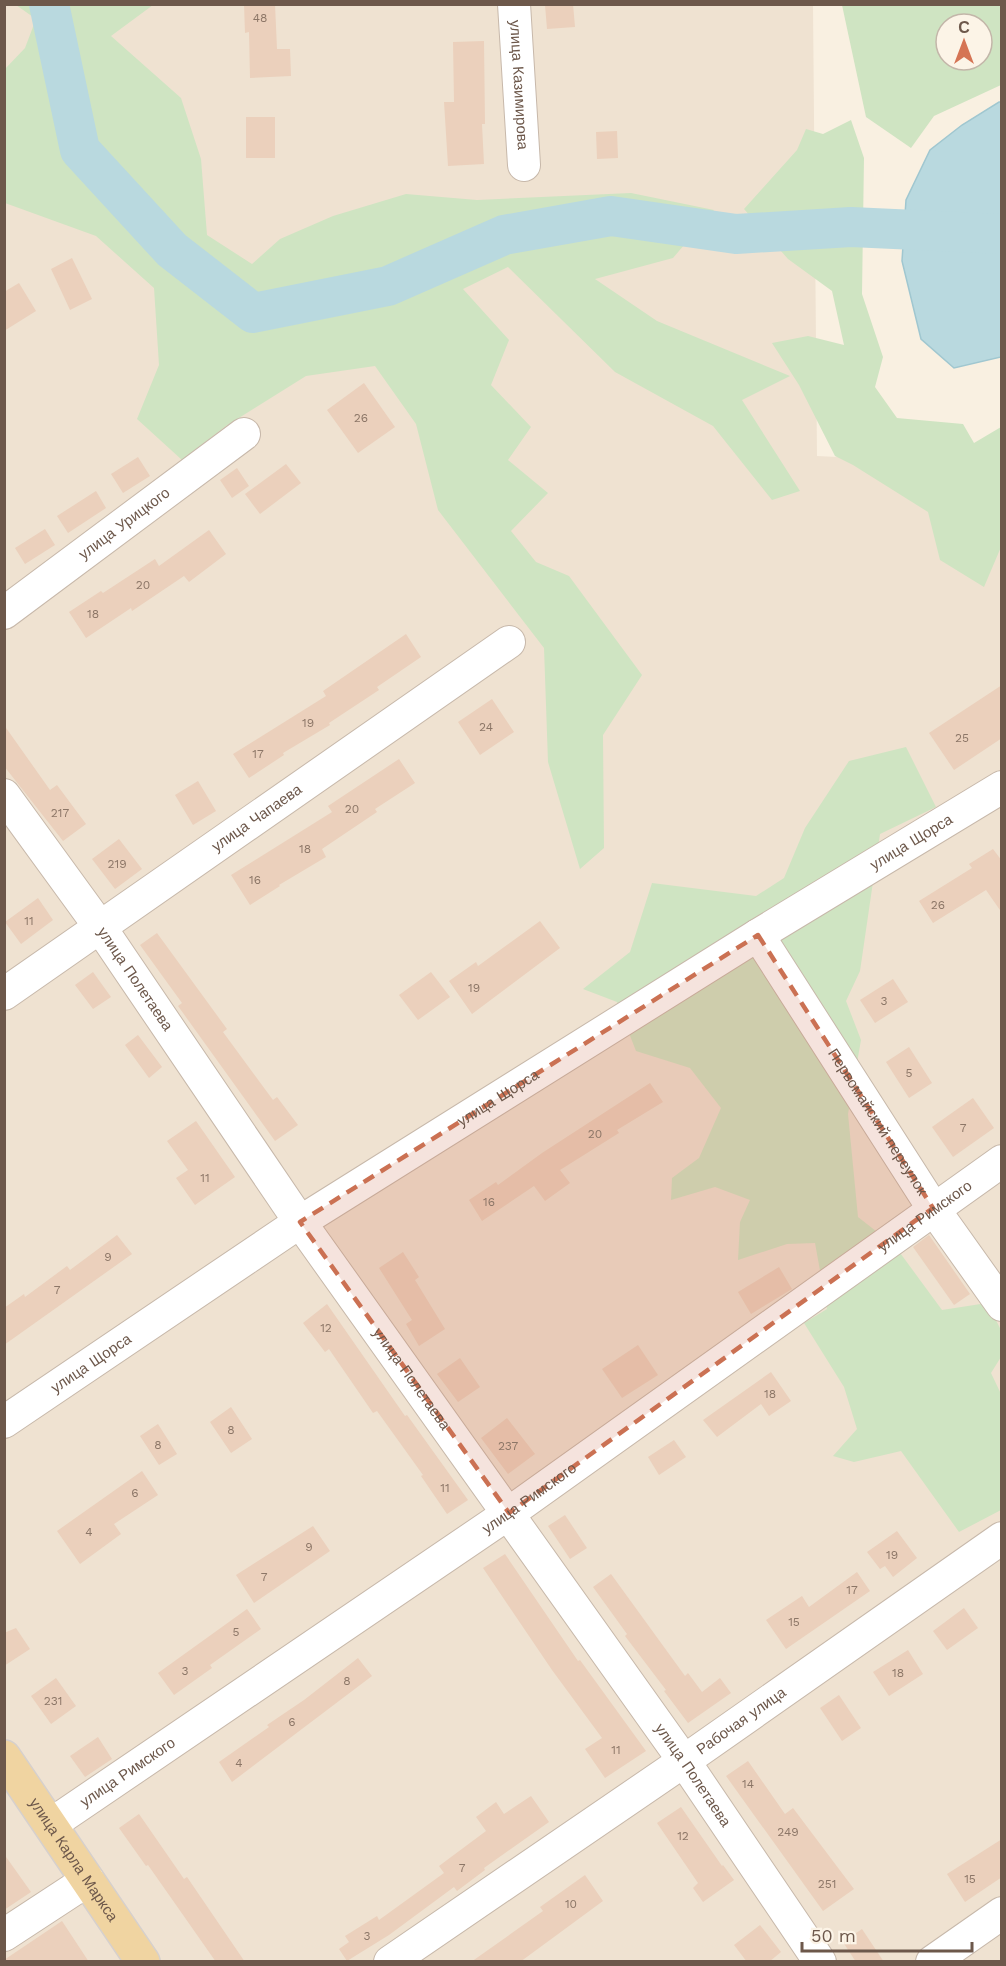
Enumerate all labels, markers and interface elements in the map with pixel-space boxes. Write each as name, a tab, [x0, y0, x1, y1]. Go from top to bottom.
house number: 48	[253, 11, 267, 25]
north arrow	[934, 12, 994, 72]
text: С	[958, 18, 970, 37]
street label: улица Казимирова	[506, 19, 532, 151]
house number: 26	[354, 411, 368, 425]
street label: улица Урицкого	[75, 483, 173, 563]
house number: 20	[136, 578, 150, 592]
house number: 18	[87, 607, 99, 621]
house number: 19	[302, 716, 314, 730]
house number: 24	[479, 720, 493, 734]
house number: 25	[955, 731, 969, 745]
house number: 17	[252, 747, 264, 761]
street label: улица Чапаева	[208, 780, 306, 855]
house number: 20	[345, 802, 359, 816]
house number: 217	[51, 806, 69, 820]
street label: улица Щорса	[867, 810, 956, 874]
house number: 18	[299, 842, 311, 856]
house number: 219	[107, 857, 127, 871]
house number: 16	[249, 873, 261, 887]
house number: 26	[931, 898, 945, 912]
house number: 11	[24, 914, 34, 928]
street label: улица Полетаева	[94, 924, 177, 1035]
house number: 19	[468, 981, 480, 995]
house number: 3	[881, 994, 888, 1008]
street label: Первомайский переулок	[824, 1045, 932, 1199]
street label: улица Щорса	[454, 1065, 543, 1130]
house number: 5	[906, 1066, 913, 1080]
house number: 7	[960, 1121, 967, 1135]
house number: 20	[588, 1127, 602, 1141]
house number: 11	[200, 1171, 210, 1185]
street label: улица Римского	[874, 1176, 975, 1256]
house number: 16	[483, 1195, 495, 1209]
house number: 9	[104, 1250, 112, 1264]
house number: 7	[54, 1283, 61, 1297]
house number: 12	[320, 1321, 332, 1335]
street label: улица Полетаева	[369, 1324, 455, 1434]
street label: улица Щорса	[47, 1329, 135, 1397]
house number: 18	[764, 1387, 776, 1401]
house number: 8	[227, 1423, 235, 1437]
house number: 8	[154, 1438, 162, 1452]
house number: 237	[498, 1439, 518, 1453]
street label: улица Римского	[479, 1459, 580, 1538]
house number: 11	[440, 1481, 450, 1495]
house number: 6	[131, 1486, 139, 1500]
house number: 4	[85, 1525, 93, 1539]
house number: 9	[305, 1540, 313, 1554]
house number: 19	[886, 1548, 898, 1562]
house number: 7	[261, 1570, 268, 1584]
house number: 17	[846, 1583, 858, 1597]
house number: 15	[788, 1615, 800, 1629]
house number: 5	[233, 1625, 240, 1639]
house number: 3	[182, 1664, 189, 1678]
house number: 18	[892, 1666, 904, 1680]
house number: 8	[343, 1674, 351, 1688]
street label: Рабочая улица	[693, 1683, 790, 1758]
house number: 231	[44, 1694, 62, 1708]
house number: 6	[288, 1715, 296, 1729]
street label: улица Полетаева	[651, 1720, 735, 1831]
street label: улица Римского	[77, 1733, 179, 1811]
house number: 11	[611, 1743, 621, 1757]
house number: 4	[235, 1756, 243, 1770]
house number: 14	[742, 1777, 754, 1791]
street label: улица Карла Маркса	[25, 1794, 122, 1925]
house number: 249	[777, 1825, 799, 1839]
house number: 12	[677, 1829, 689, 1843]
house number: 7	[459, 1861, 466, 1875]
house number: 15	[964, 1872, 976, 1886]
house number: 251	[818, 1877, 836, 1891]
house number: 10	[565, 1897, 577, 1911]
scale bar	[802, 1915, 972, 1953]
text: 50 m	[811, 1925, 856, 1946]
house number: 3	[364, 1929, 371, 1943]

